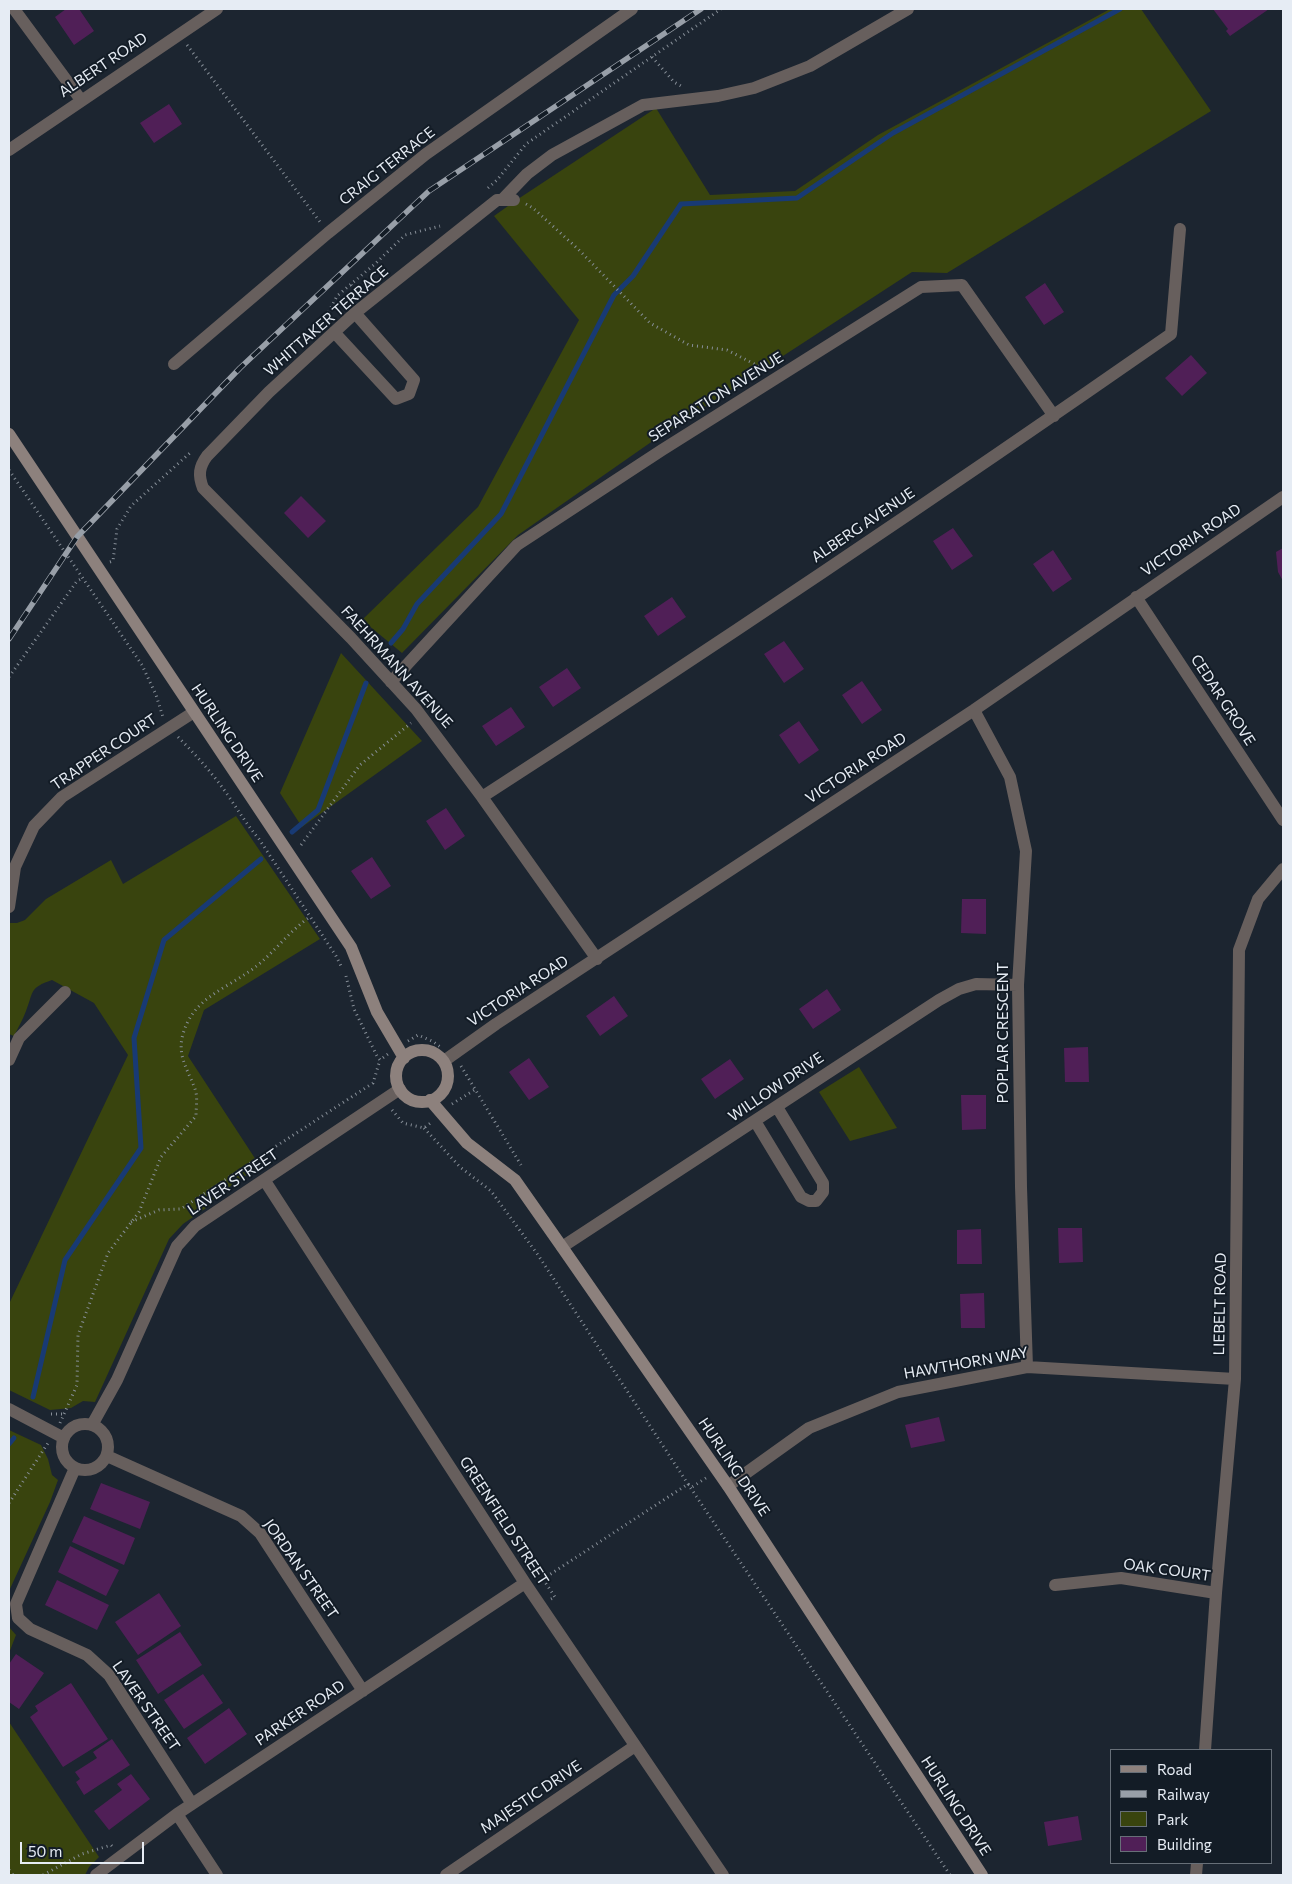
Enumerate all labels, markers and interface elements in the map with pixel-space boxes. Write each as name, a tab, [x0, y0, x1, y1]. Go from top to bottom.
street label: ALBERT ROAD	[55, 29, 151, 101]
street label: CRAIG TERRACE	[336, 123, 438, 209]
street label: WHITTAKER TERRACE	[260, 262, 392, 380]
street label: SEPARATION AVENUE	[645, 348, 787, 446]
street label: ALBERG AVENUE	[808, 484, 918, 566]
street label: VICTORIA ROAD	[1138, 500, 1244, 580]
street label: FAEHRMANN AVENUE	[337, 602, 457, 732]
street label: CEDAR GROVE	[1187, 651, 1259, 749]
street label: HURLING DRIVE	[187, 680, 267, 786]
street label: TRAPPER COURT	[48, 710, 160, 794]
street label: VICTORIA ROAD	[802, 729, 910, 807]
street label: VICTORIA ROAD	[464, 952, 572, 1030]
street label: POPLAR CRESCENT	[994, 962, 1012, 1104]
street label: WILLOW DRIVE	[725, 1049, 827, 1125]
street label: LAVER STREET	[184, 1145, 282, 1219]
street label: LIEBELT ROAD	[1210, 1252, 1230, 1356]
street label: HAWTHORN WAY	[902, 1343, 1030, 1383]
street label: HURLING DRIVE	[694, 1414, 774, 1520]
street label: GREENFIELD STREET	[456, 1453, 552, 1589]
street label: JORDAN STREET	[260, 1516, 342, 1622]
street label: OAK COURT	[1122, 1555, 1212, 1585]
street label: LAVER STREET	[108, 1658, 184, 1754]
street label: PARKER ROAD	[252, 1676, 348, 1750]
legend	[1110, 1749, 1272, 1864]
street label: HURLING DRIVE	[917, 1753, 995, 1859]
street label: MAJESTIC DRIVE	[477, 1757, 585, 1837]
text: Road	[1157, 1760, 1192, 1778]
text: Railway	[1157, 1785, 1210, 1803]
text: Park	[1157, 1810, 1188, 1828]
scale bar	[22, 1832, 146, 1864]
text: Building	[1157, 1835, 1212, 1853]
text: 50 m	[28, 1842, 62, 1860]

